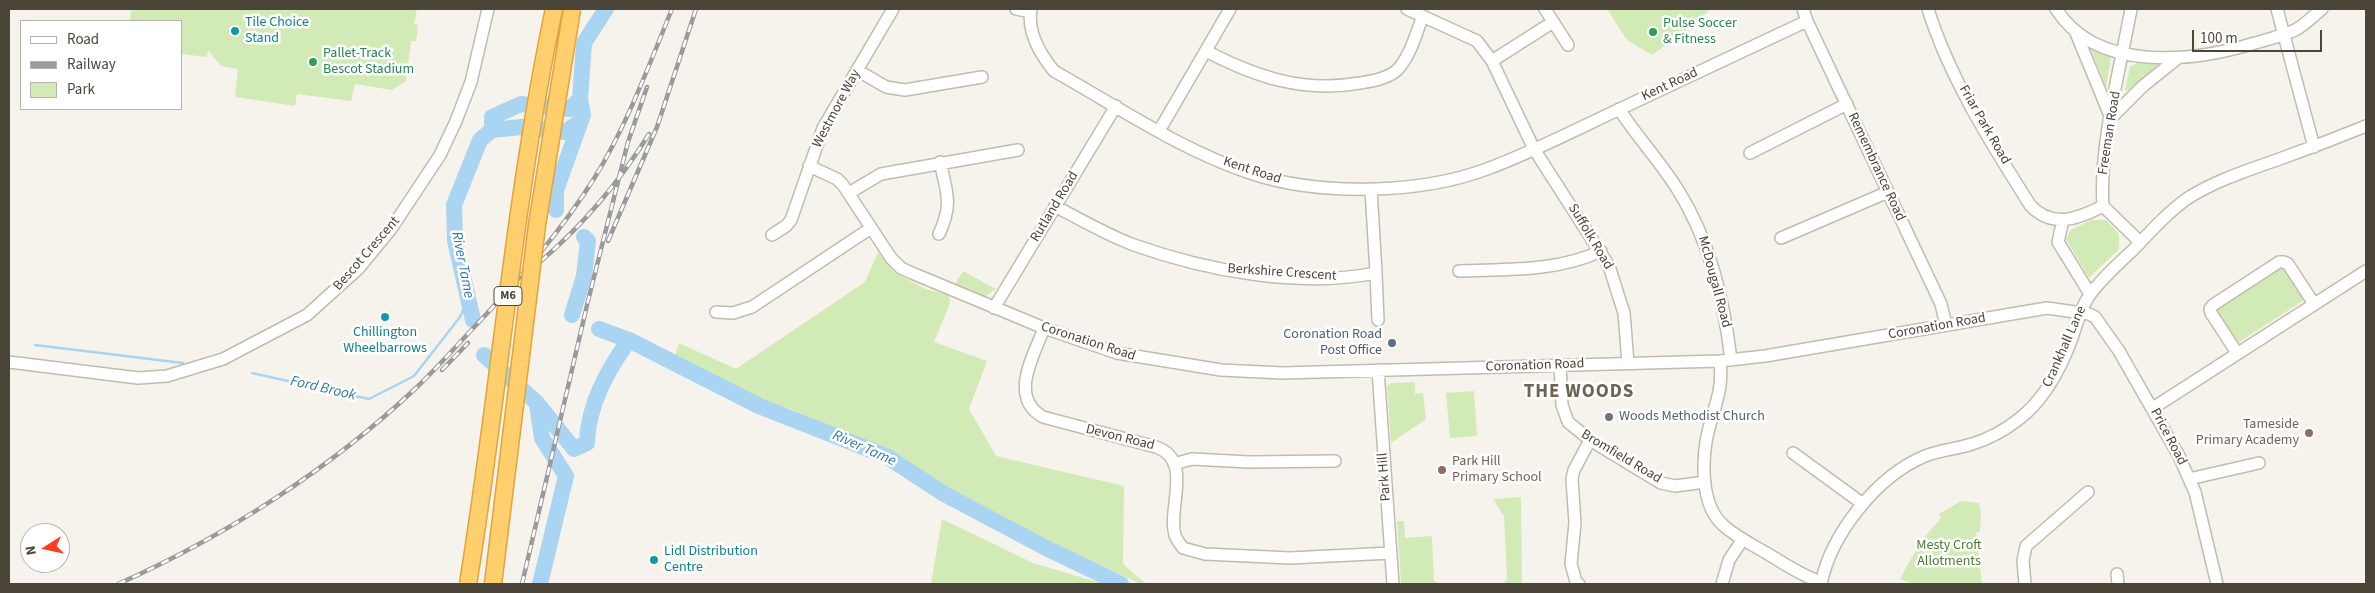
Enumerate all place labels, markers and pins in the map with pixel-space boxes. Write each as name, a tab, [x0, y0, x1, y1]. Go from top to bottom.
place label: Tile Choice Stand	[245, 15, 309, 48]
place label: Pulse Soccer & Fitness	[1663, 16, 1737, 48]
marker: Tile Choice Stand	[229, 25, 241, 37]
marker: Pulse Soccer & Fitness	[1647, 26, 1659, 38]
place label: Pallet-Track Bescot Stadium	[323, 46, 414, 78]
marker: Pallet-Track Bescot Stadium	[307, 56, 319, 68]
marker: Chillington Wheelbarrows	[379, 311, 391, 323]
place label: Chillington Wheelbarrows	[343, 325, 427, 358]
place label: Coronation Road Post Office	[1283, 327, 1382, 360]
marker: Coronation Road Post Office	[1386, 337, 1398, 349]
place label: Woods Methodist Church	[1619, 409, 1765, 425]
marker: Woods Methodist Church	[1603, 411, 1615, 423]
place label: Tameside Primary Academy	[2196, 417, 2299, 450]
marker: Tameside Primary Academy	[2303, 427, 2315, 439]
place label: Park Hill Primary School	[1452, 454, 1542, 487]
marker: Park Hill Primary School	[1436, 464, 1448, 476]
place label: Lidl Distribution Centre	[664, 544, 758, 576]
marker: Lidl Distribution Centre	[648, 554, 660, 566]

